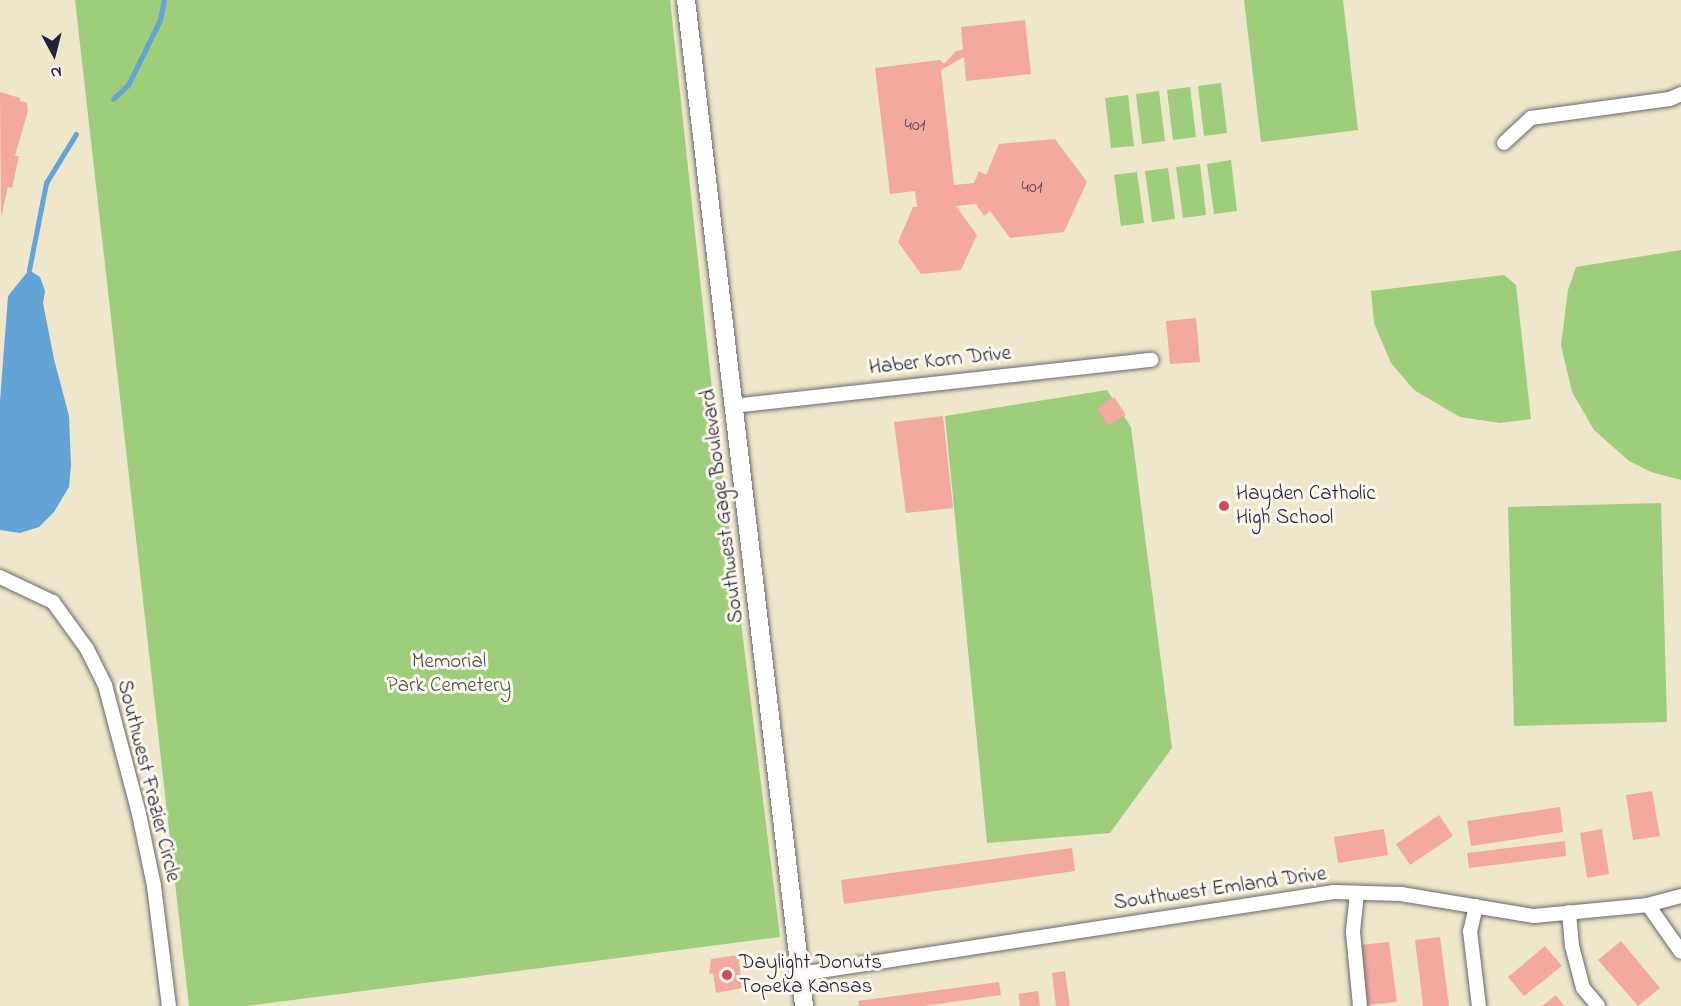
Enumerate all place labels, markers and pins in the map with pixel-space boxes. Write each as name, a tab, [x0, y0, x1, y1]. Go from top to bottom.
place label: Hayden Catholic High School	[1236, 481, 1375, 531]
marker: Hayden Catholic High School	[1217, 499, 1231, 513]
place label: Daylight Donuts Topeka Kansas	[739, 950, 882, 1000]
marker: Daylight Donuts Topeka Kansas	[720, 968, 734, 982]

